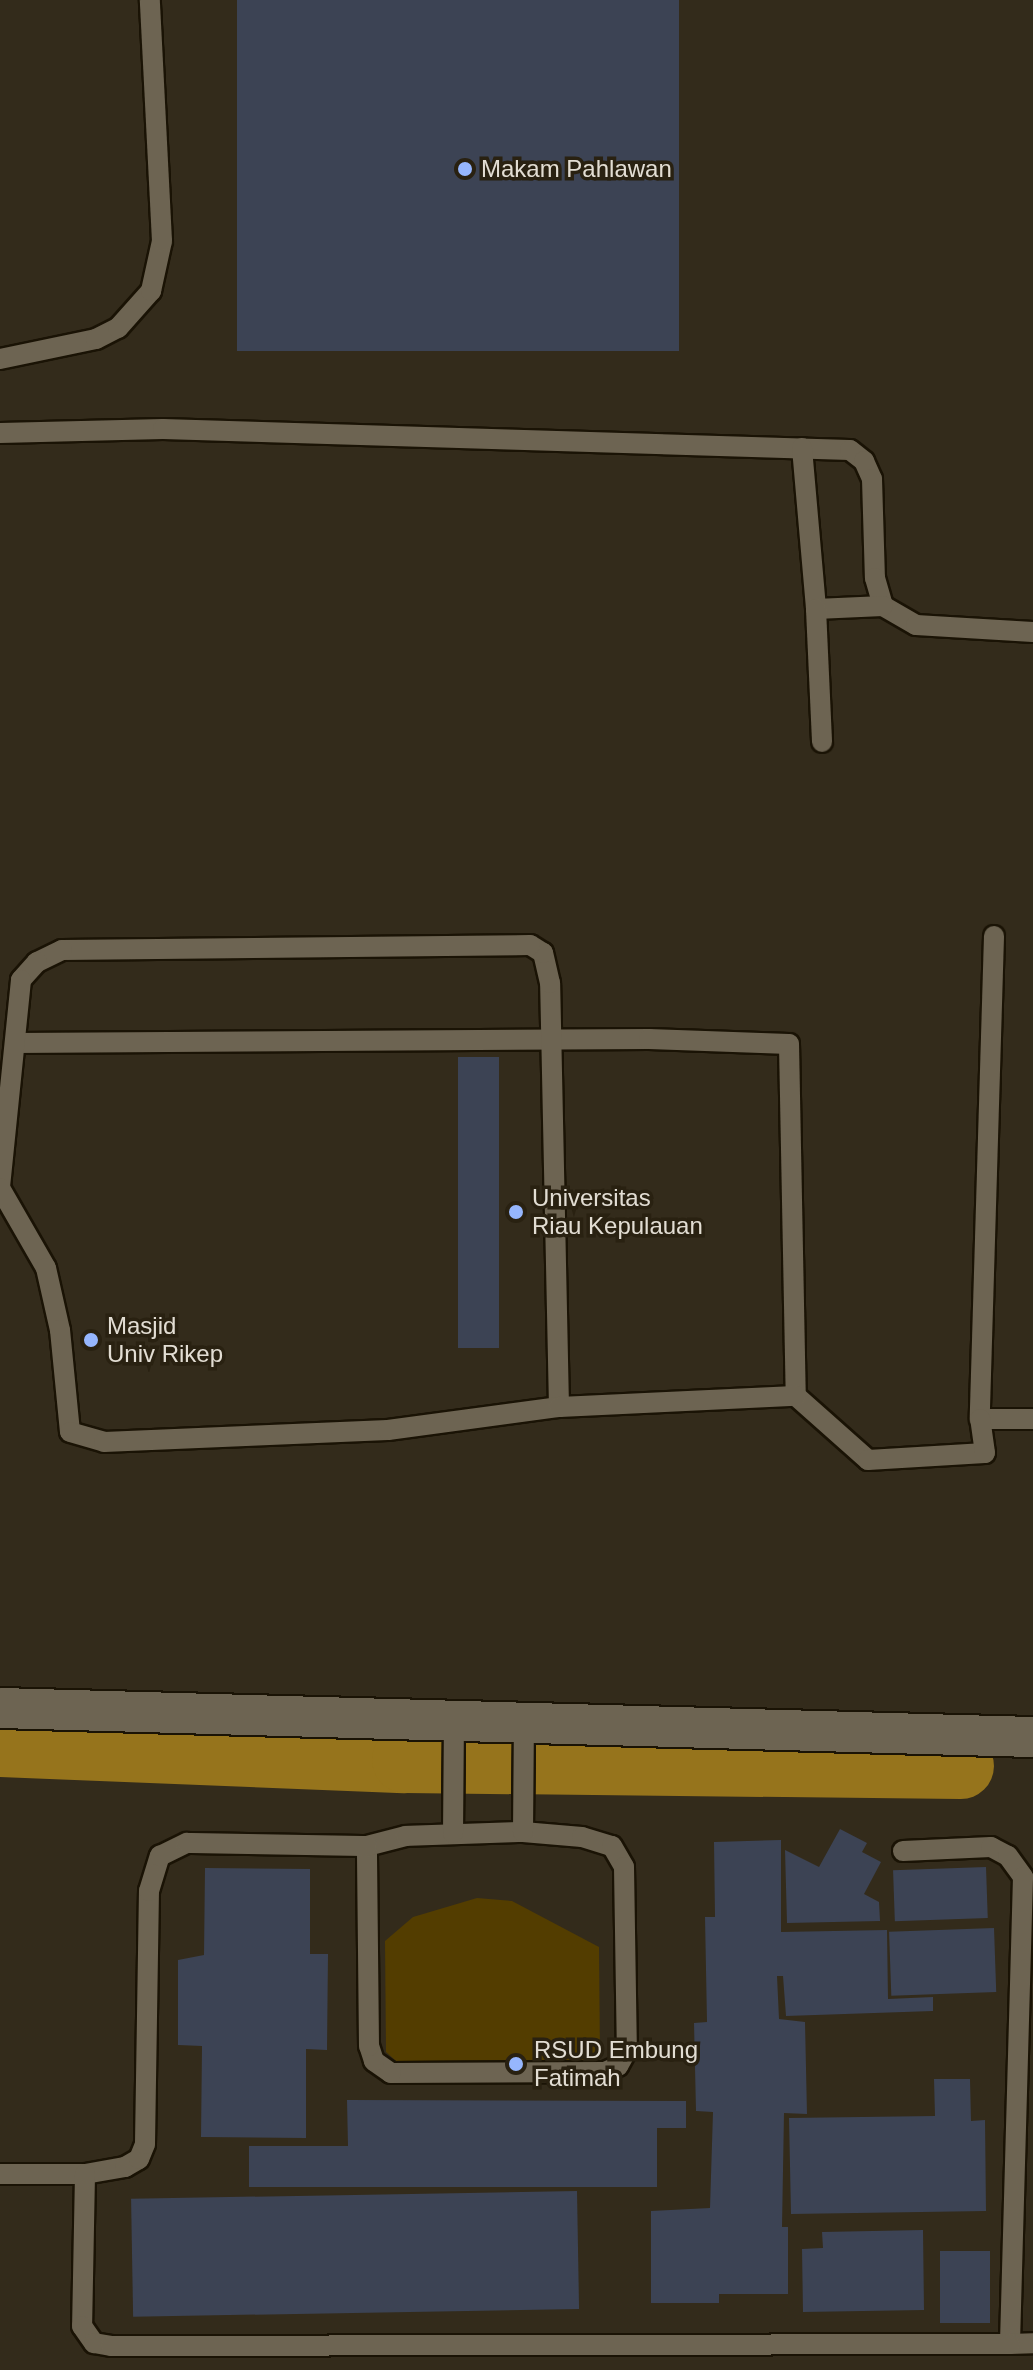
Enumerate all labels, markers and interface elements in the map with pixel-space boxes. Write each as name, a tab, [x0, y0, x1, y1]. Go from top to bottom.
place label: Makam Pahlawan	[481, 155, 672, 183]
marker: Makam Pahlawan	[456, 160, 474, 178]
place label: Universitas Riau Kepulauan	[532, 1184, 703, 1240]
marker: Universitas Riau Kepulauan	[507, 1203, 525, 1221]
place label: Masjid Univ Rikep	[107, 1312, 223, 1368]
marker: Masjid Univ Rikep	[82, 1331, 100, 1349]
place label: RSUD Embung Fatimah	[534, 2036, 698, 2092]
marker: RSUD Embung Fatimah	[505, 2053, 527, 2075]

